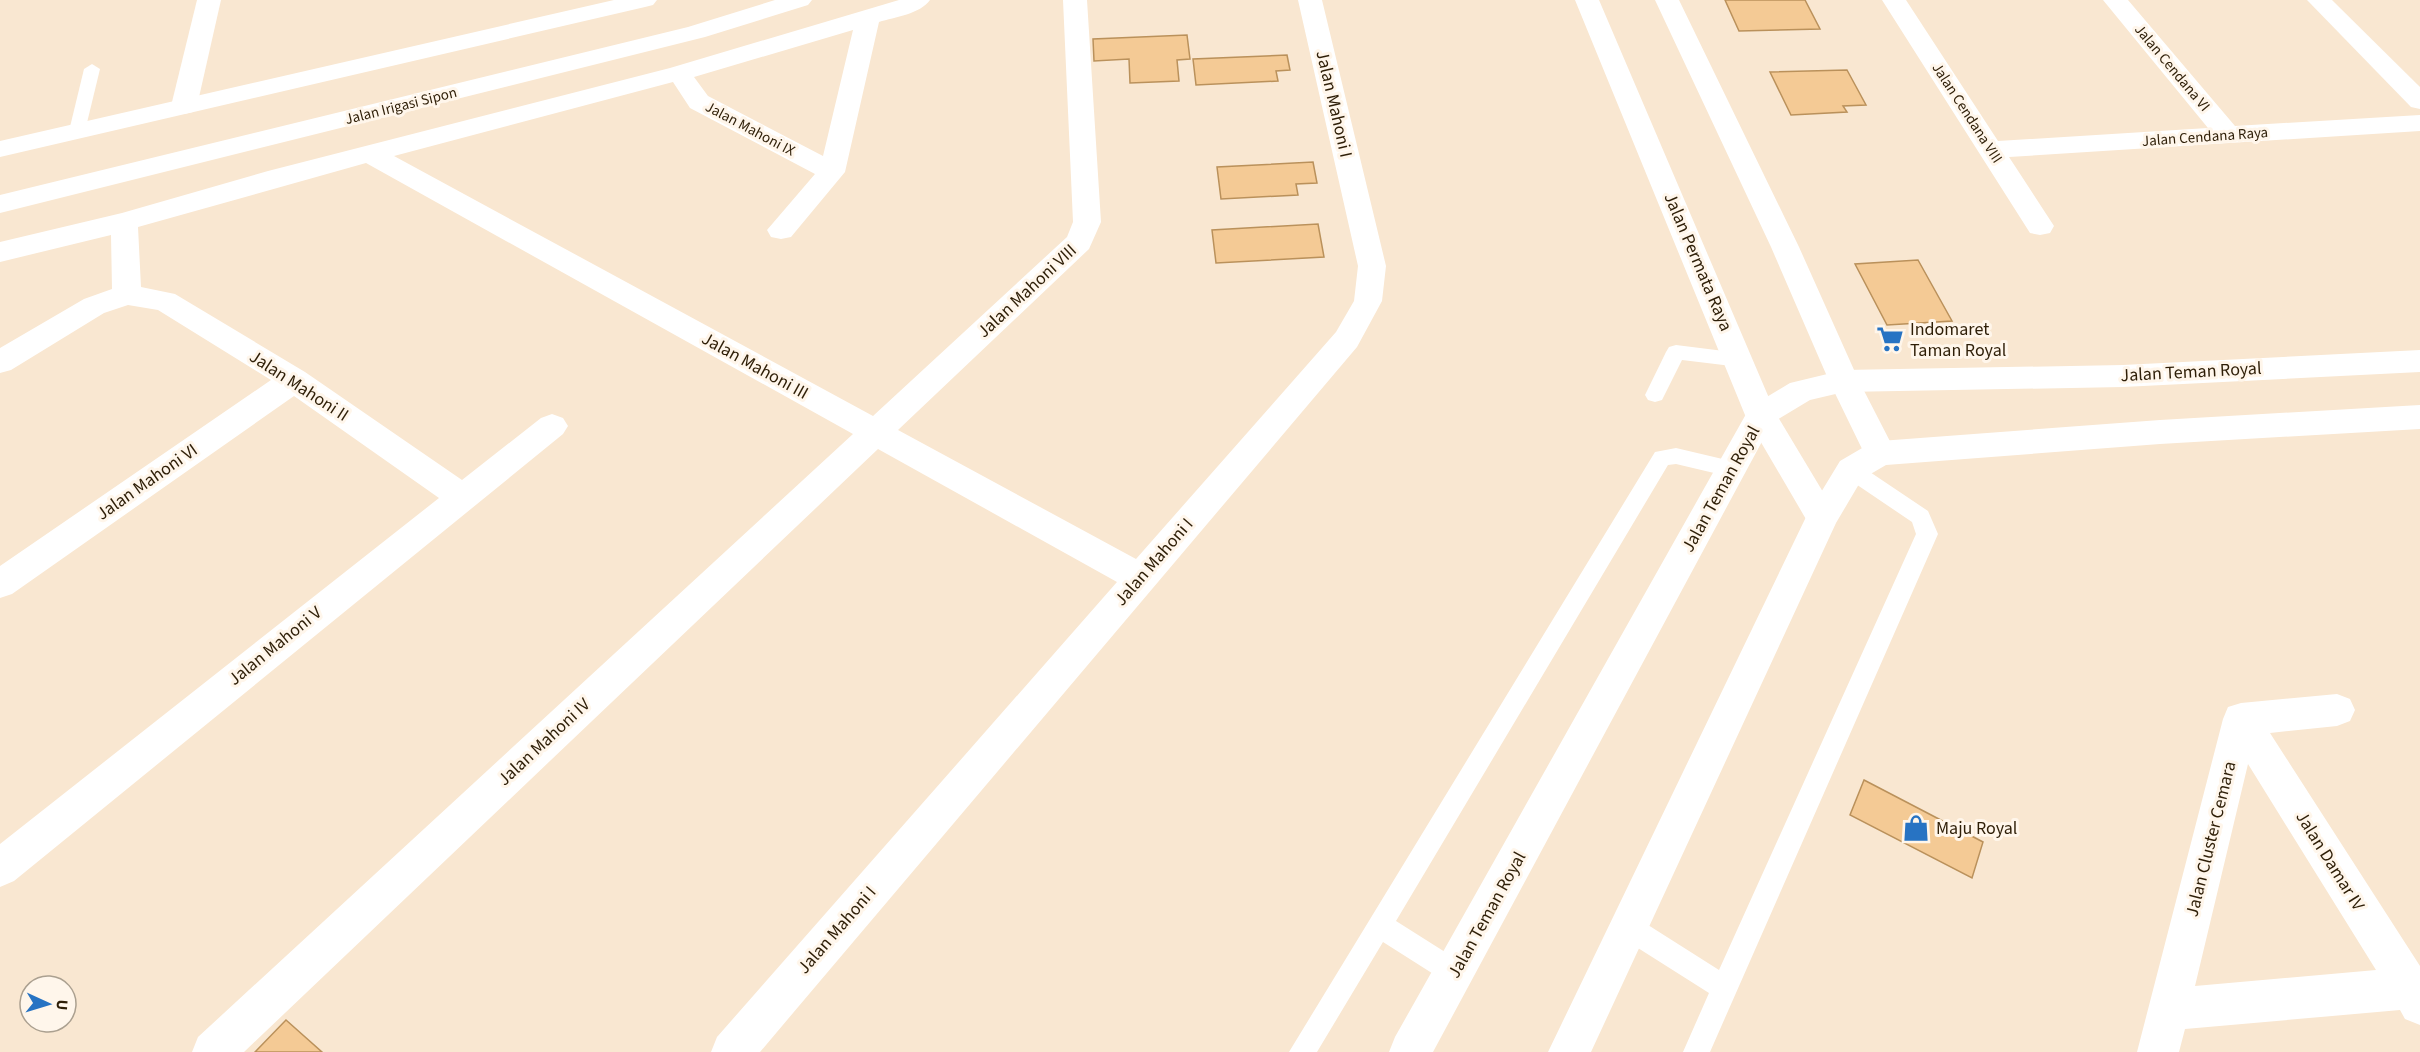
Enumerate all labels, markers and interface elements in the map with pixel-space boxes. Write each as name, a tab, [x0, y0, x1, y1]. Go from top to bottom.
street label: Jalan Cendana VI	[2129, 20, 2215, 116]
street label: Jalan Mahoni I	[1310, 48, 1358, 160]
street label: Jalan Cendana VIII	[1927, 59, 2007, 167]
street label: Jalan Irigasi Sipon	[343, 82, 459, 130]
street label: Jalan Mahoni IX	[702, 97, 799, 162]
street label: Jalan Cendana Raya	[2141, 122, 2269, 152]
street label: Jalan Permata Raya	[1658, 189, 1738, 335]
street label: Jalan Mahoni VIII	[972, 238, 1082, 344]
place label: Indomaret Taman Royal	[1910, 317, 2006, 363]
supermarket icon: Indomaret Taman Royal	[1875, 324, 1905, 354]
street label: Jalan Mahoni III	[697, 326, 813, 406]
street label: Jalan Mahoni II	[244, 345, 354, 427]
street label: Jalan Teman Royal	[2120, 356, 2262, 388]
street label: Jalan Teman Royal	[1676, 421, 1766, 557]
street label: Jalan Mahoni VI	[91, 438, 203, 526]
street label: Jalan Mahoni I	[1109, 513, 1199, 611]
street label: Jalan Mahoni V	[223, 600, 328, 691]
street label: Jalan Mahoni IV	[492, 692, 596, 792]
street label: Jalan Cluster Cemara	[2180, 759, 2242, 919]
street label: Jalan Damar IV	[2290, 807, 2371, 916]
shop icon: Maju Royal	[1901, 813, 1931, 843]
place label: Maju Royal	[1936, 816, 2017, 841]
street label: Jalan Teman Royal	[1442, 847, 1532, 983]
street label: Jalan Mahoni I	[792, 881, 882, 979]
north arrow	[18, 974, 78, 1034]
text: U	[51, 999, 73, 1011]

